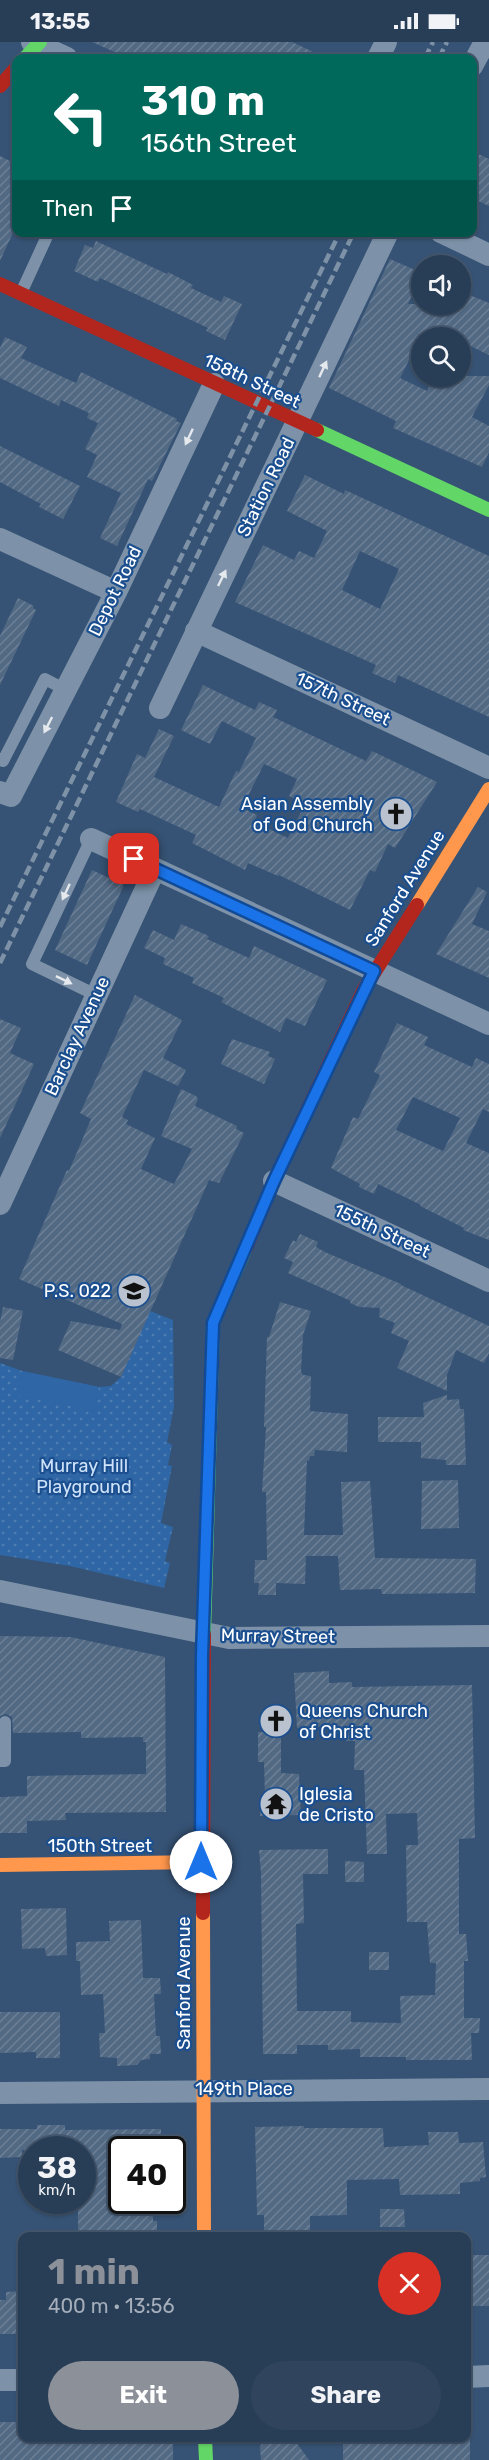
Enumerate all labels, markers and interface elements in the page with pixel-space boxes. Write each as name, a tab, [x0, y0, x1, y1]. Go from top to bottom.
text: 13:55	[30, 8, 90, 35]
text: 310 m	[141, 76, 265, 126]
icon: left	[42, 78, 120, 156]
text: 156th Street	[141, 127, 297, 159]
icon: arrive	[105, 192, 138, 225]
text: Then	[42, 195, 93, 222]
map controls	[411, 255, 471, 387]
button: sound	[411, 255, 471, 315]
button: search	[411, 327, 471, 387]
street label: 158th Street	[200, 349, 304, 413]
one-way arrow	[318, 361, 327, 378]
one-way arrow	[185, 429, 194, 446]
street label: Station Road	[232, 434, 300, 540]
street label: Depot Road	[84, 542, 146, 640]
one-way arrow	[217, 570, 226, 587]
street label: 157th Street	[292, 667, 394, 731]
one-way arrow	[43, 716, 53, 734]
place label: Asian Assembly of God Church	[241, 793, 373, 836]
church icon: Asian Assembly of God Church	[378, 796, 414, 832]
street label: Sanford Avenue	[360, 826, 450, 950]
pin	[108, 833, 159, 884]
icon: arrive	[117, 842, 150, 875]
one-way arrow	[61, 884, 70, 901]
street label: Barclay Avenue	[40, 973, 114, 1099]
one-way arrow	[55, 974, 73, 984]
street label: 155th Street	[330, 1199, 434, 1263]
school or university icon: P.S. 022	[116, 1273, 152, 1309]
place label: P.S. 022	[44, 1280, 111, 1302]
park label: Murray Hill Playground	[36, 1455, 132, 1498]
street label: Murray Street	[221, 1624, 335, 1648]
place label: Queens Church of Christ	[299, 1700, 428, 1743]
church icon: Queens Church of Christ	[258, 1703, 294, 1739]
place label: Iglesia de Cristo	[299, 1783, 374, 1826]
temple icon: Iglesia de Cristo	[258, 1786, 294, 1822]
position arrow	[169, 1830, 233, 1894]
street label: 150th Street	[48, 1835, 152, 1857]
street label: Sanford Avenue	[173, 1916, 195, 2050]
street label: 149th Place	[195, 2078, 293, 2100]
speed limit sign: 40	[108, 2136, 186, 2214]
text: 38	[37, 2150, 77, 2186]
text: km/h	[38, 2181, 76, 2199]
text: 1 min	[48, 2250, 140, 2293]
button: close	[378, 2252, 441, 2315]
text: 400 m · 13:56	[48, 2294, 175, 2318]
button: Exit	[48, 2361, 239, 2430]
button: Share	[251, 2361, 441, 2430]

